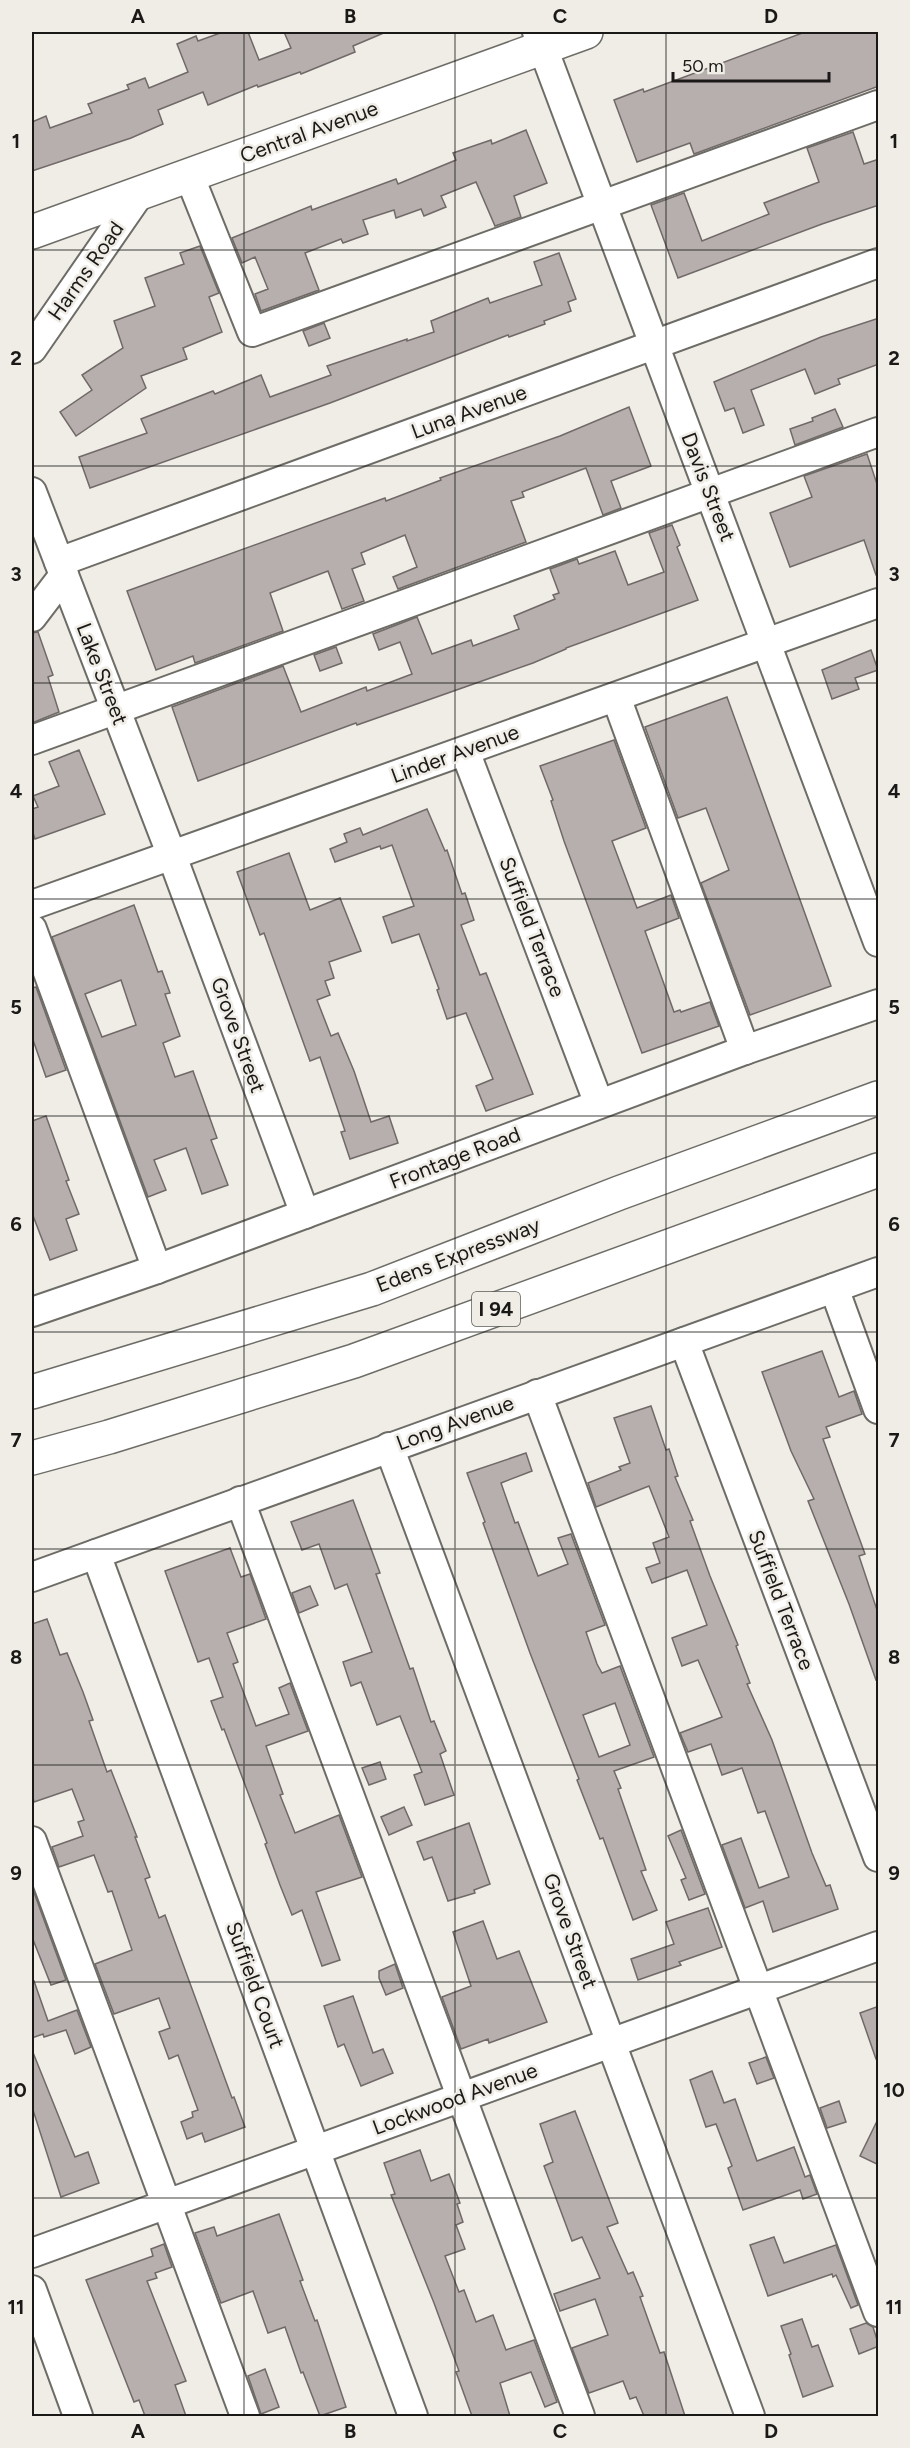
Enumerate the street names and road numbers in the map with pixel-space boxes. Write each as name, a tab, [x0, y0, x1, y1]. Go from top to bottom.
street label: Central Avenue	[236, 95, 381, 168]
street label: Harms Road	[42, 217, 129, 325]
street label: Luna Avenue	[408, 379, 530, 444]
street label: Davis Street	[676, 429, 741, 545]
street label: Lake Street	[72, 619, 133, 728]
street label: Linder Avenue	[387, 719, 522, 788]
street label: Suffield Terrace	[494, 853, 571, 1000]
street label: Grove Street	[206, 974, 271, 1096]
street label: Frontage Road	[386, 1121, 524, 1194]
street label: Edens Expressway	[372, 1212, 543, 1297]
road number: I 94	[472, 1292, 520, 1326]
street label: Long Avenue	[393, 1390, 517, 1455]
street label: Suffield Terrace	[743, 1526, 820, 1673]
street label: Grove Street	[538, 1870, 603, 1992]
street label: Suffield Court	[221, 1918, 290, 2051]
street label: Lockwood Avenue	[369, 2057, 541, 2140]

